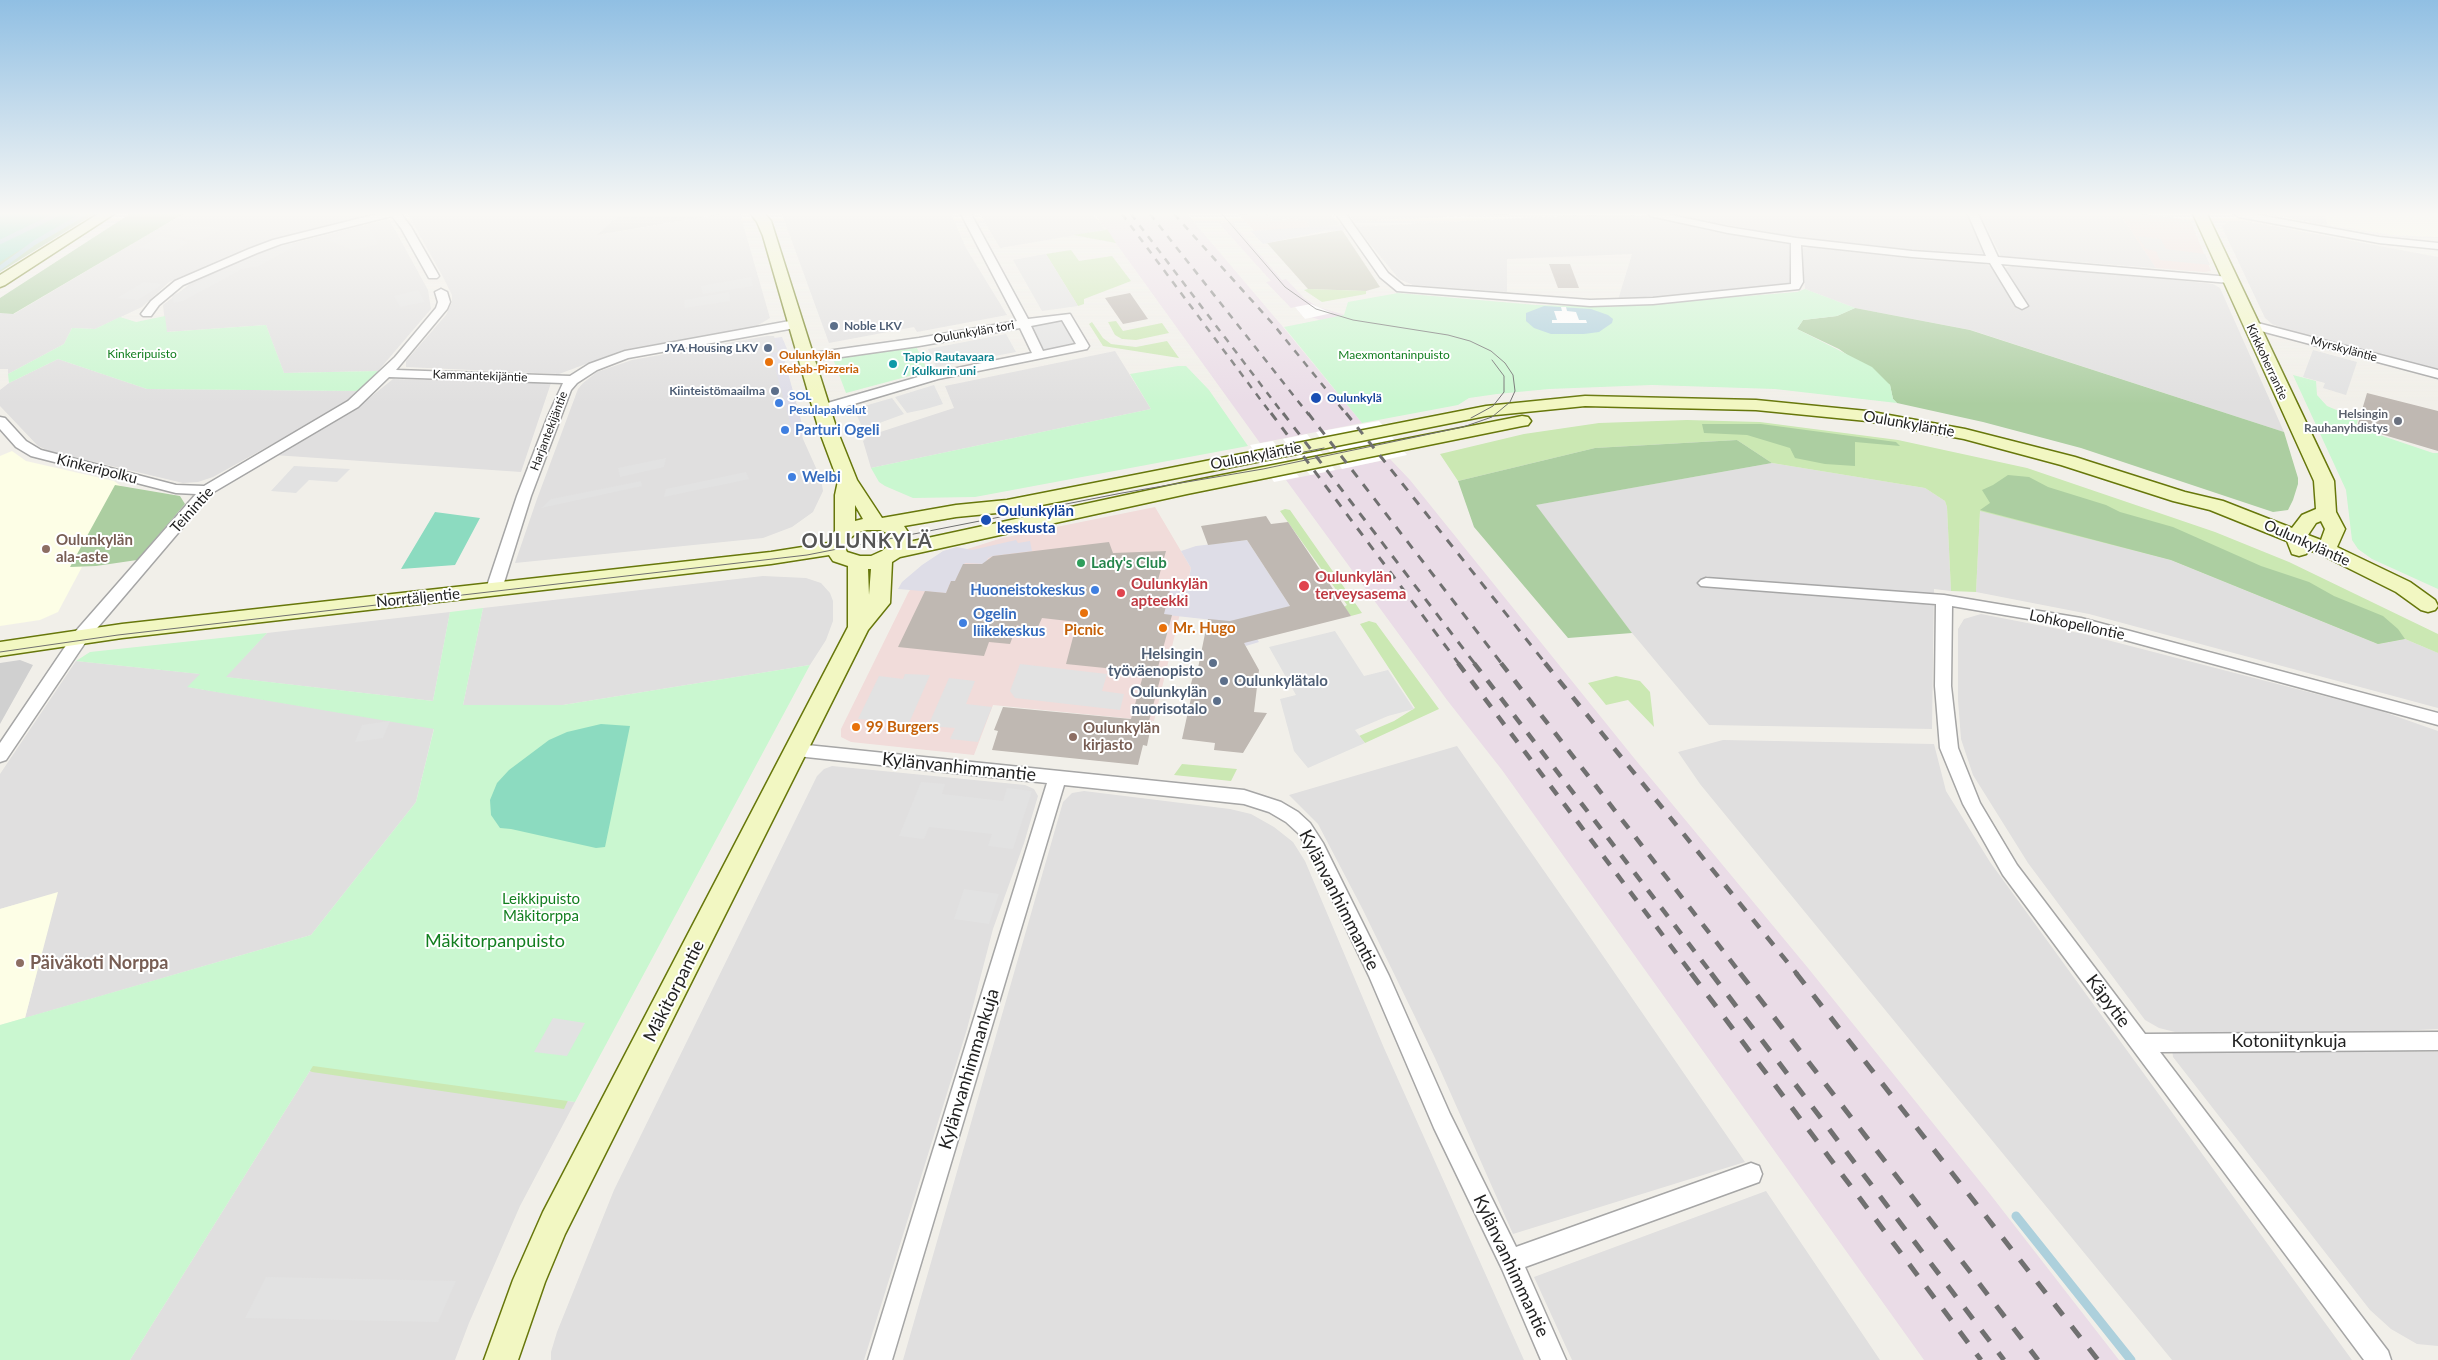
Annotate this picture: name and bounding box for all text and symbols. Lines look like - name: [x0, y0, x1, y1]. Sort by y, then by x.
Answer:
- street label: Oulunkylän tori: [933, 318, 1015, 346]
- place label: Noble LKV: [844, 319, 902, 333]
- marker: Noble LKV: [828, 320, 840, 332]
- street label: Kirkkoherrantie: [2243, 322, 2291, 402]
- street label: Myrskyläntie: [2309, 333, 2379, 365]
- place label: JYA Housing LKV: [665, 341, 758, 355]
- marker: JYA Housing LKV: [762, 342, 774, 354]
- park label: Kinkeripuisto: [107, 347, 177, 361]
- place label: Oulunkylän Kebab-Pizzeria: [779, 348, 859, 376]
- park label: Maexmontaninpuisto: [1338, 348, 1450, 362]
- place label: Tapio Rautavaara / Kulkurin uni: [903, 350, 994, 378]
- marker: Oulunkylän Kebab-Pizzeria: [763, 356, 775, 368]
- marker: Tapio Rautavaara / Kulkurin uni: [887, 358, 899, 370]
- street label: Kammantekijäntie: [432, 367, 528, 385]
- place label: Kiinteistömaailma: [669, 384, 765, 398]
- marker: Kiinteistömaailma: [769, 385, 781, 397]
- street label: Harjantekijäntie: [527, 389, 571, 473]
- place label: SOL Pesulapalvelut: [789, 389, 866, 417]
- marker: Oulunkylä: [1309, 391, 1323, 405]
- place label: Oulunkylä: [1327, 391, 1382, 405]
- marker: SOL Pesulapalvelut: [773, 397, 785, 409]
- street label: Oulunkyläntie: [1862, 407, 1956, 441]
- place label: Helsingin Rauhanyhdistys: [2304, 407, 2388, 435]
- marker: Helsingin Rauhanyhdistys: [2392, 415, 2404, 427]
- place label: Parturi Ogeli: [795, 421, 880, 439]
- marker: Parturi Ogeli: [779, 424, 791, 436]
- street label: Oulunkyläntie: [1209, 438, 1303, 474]
- street label: Kinkeripolku: [55, 450, 139, 488]
- place label: Welbi: [802, 468, 841, 486]
- marker: Welbi: [786, 471, 798, 483]
- street label: Teinintie: [167, 483, 217, 537]
- place label: Oulunkylän keskusta: [997, 502, 1074, 537]
- marker: Oulunkylän keskusta: [979, 513, 993, 527]
- street label: Oulunkyläntie: [2261, 516, 2353, 570]
- district label: OULUNKYLÄ: [800, 530, 934, 554]
- place label: Oulunkylän ala-aste: [56, 531, 133, 566]
- marker: Oulunkylän ala-aste: [40, 543, 52, 555]
- place label: Lady's Club: [1091, 554, 1167, 572]
- marker: Lady's Club: [1075, 557, 1087, 569]
- place label: Oulunkylän terveysasema: [1315, 568, 1406, 603]
- place label: Oulunkylän apteekki: [1131, 575, 1208, 610]
- marker: Oulunkylän terveysasema: [1297, 579, 1311, 593]
- place label: Huoneistokeskus: [970, 581, 1085, 599]
- marker: Huoneistokeskus: [1089, 584, 1101, 596]
- street label: Norrtäljentie: [375, 585, 461, 611]
- marker: Oulunkylän apteekki: [1115, 587, 1127, 599]
- place label: Ogelin liikekeskus: [973, 605, 1045, 640]
- street label: Lohkopellontie: [2028, 606, 2126, 644]
- marker: Picnic: [1078, 607, 1090, 619]
- marker: Ogelin liikekeskus: [957, 617, 969, 629]
- place label: Mr. Hugo: [1173, 619, 1236, 637]
- place label: Picnic: [1064, 621, 1104, 639]
- marker: Mr. Hugo: [1157, 622, 1169, 634]
- place label: Helsingin työväenopisto: [1108, 645, 1203, 680]
- marker: Helsingin työväenopisto: [1207, 657, 1219, 669]
- place label: Oulunkylätalo: [1234, 672, 1328, 690]
- marker: Oulunkylätalo: [1218, 675, 1230, 687]
- place label: Oulunkylän nuorisotalo: [1130, 683, 1207, 718]
- marker: Oulunkylän nuorisotalo: [1211, 695, 1223, 707]
- place label: 99 Burgers: [866, 718, 939, 736]
- place label: Oulunkylän kirjasto: [1083, 719, 1160, 754]
- marker: 99 Burgers: [850, 721, 862, 733]
- marker: Oulunkylän kirjasto: [1067, 731, 1079, 743]
- street label: Kylänvanhimmantie: [881, 748, 1037, 786]
- street label: Kylänvanhimmantie: [1294, 826, 1384, 974]
- park label: Leikkipuisto Mäkitorppa: [502, 890, 580, 925]
- park label: Mäkitorpanpuisto: [425, 930, 565, 952]
- street label: Mäkitorpantie: [639, 936, 709, 1046]
- place label: Päiväkoti Norppa: [30, 952, 168, 974]
- marker: Päiväkoti Norppa: [14, 957, 26, 969]
- street label: Käpytie: [2081, 970, 2135, 1032]
- street label: Kylänvanhimmankuja: [934, 986, 1004, 1152]
- street label: Kotoniitynkuja: [2232, 1030, 2346, 1052]
- street label: Kylänvanhimmantie: [1468, 1191, 1554, 1341]

